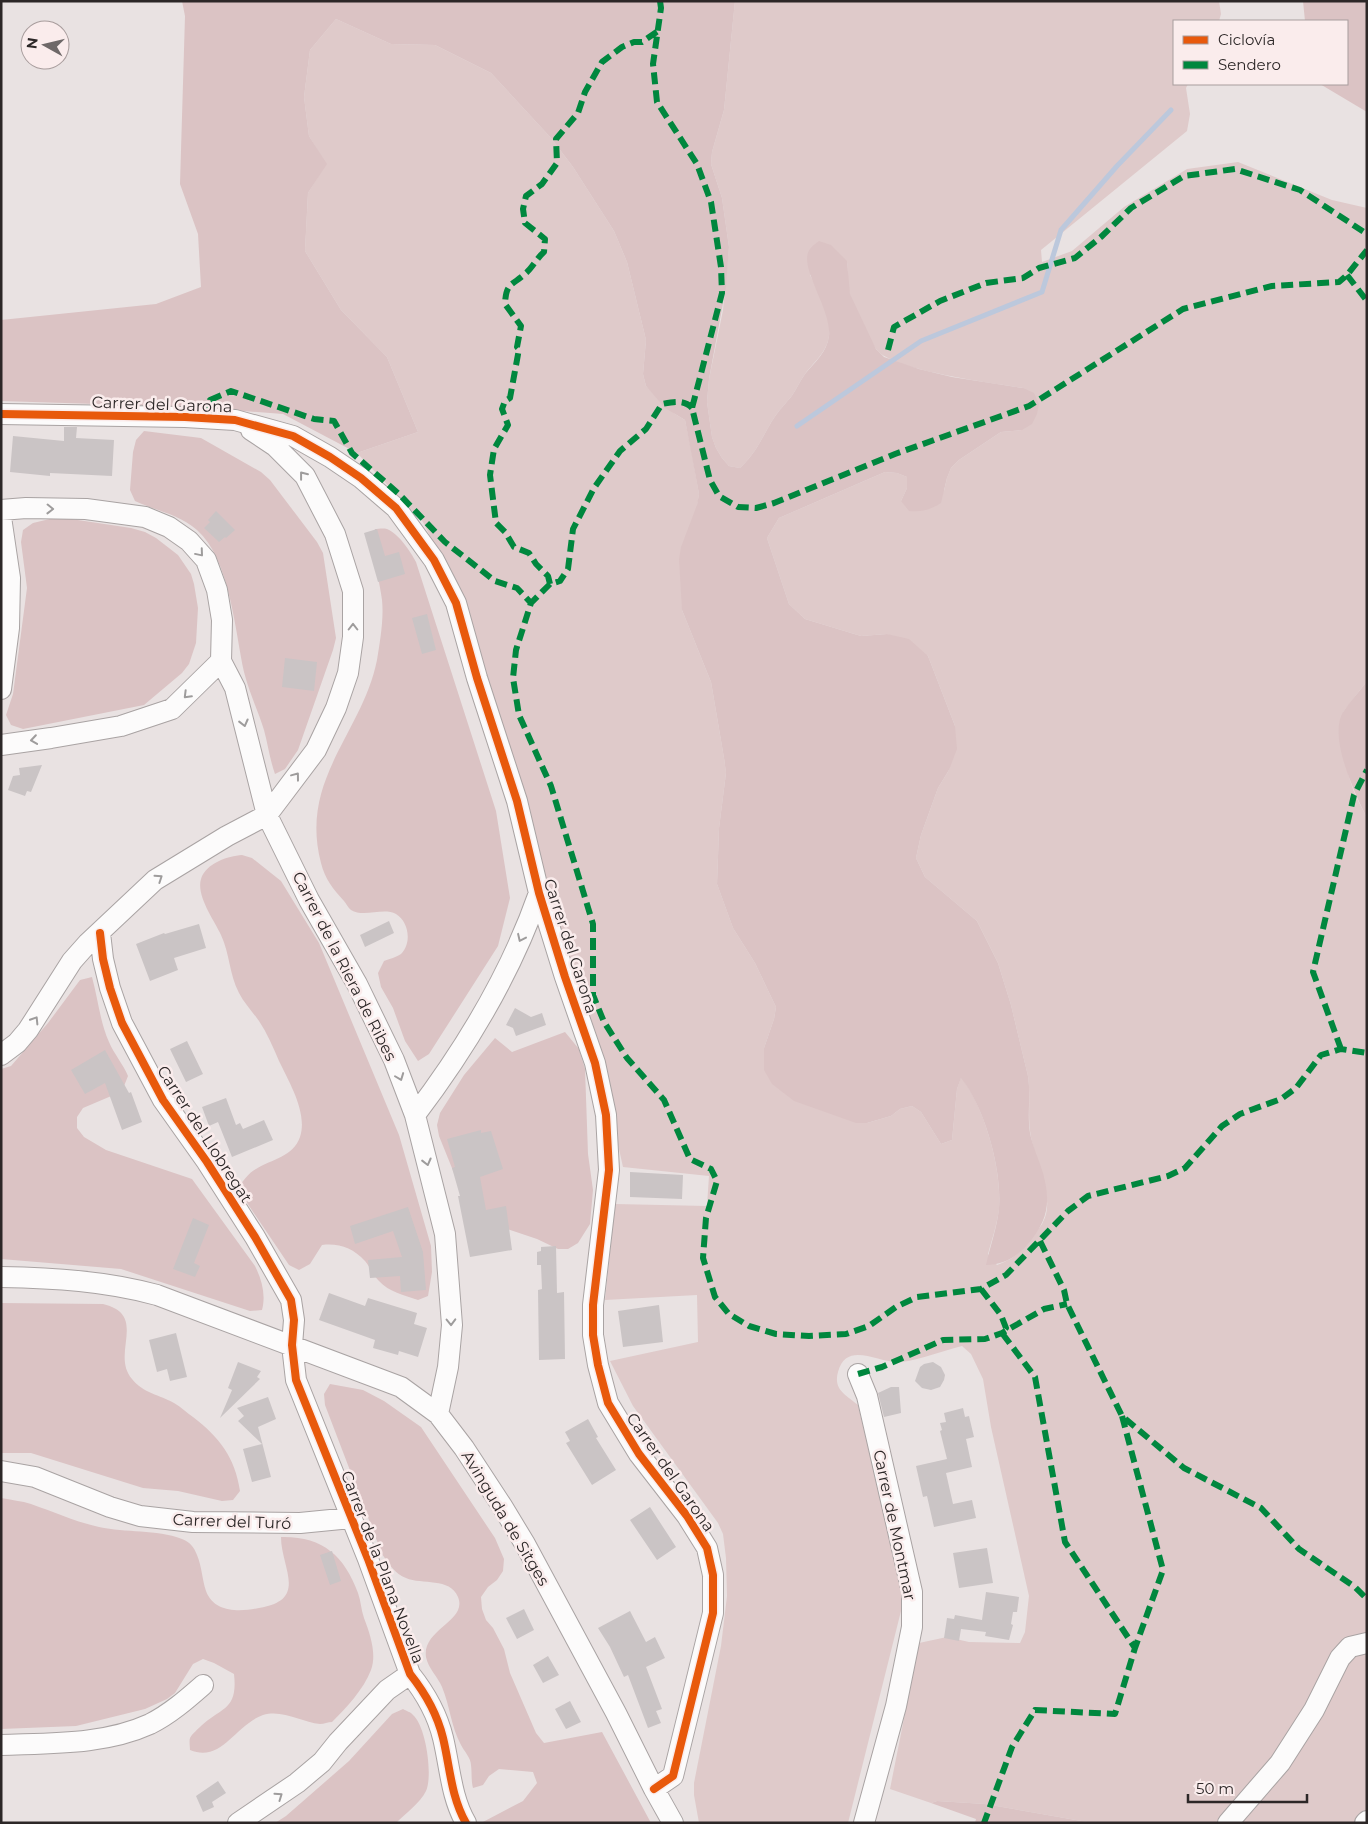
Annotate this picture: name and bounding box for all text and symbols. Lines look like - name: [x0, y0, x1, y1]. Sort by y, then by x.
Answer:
- north arrow: [20, 20, 70, 70]
- legend: [1173, 20, 1348, 85]
- text: Ciclovía: [1218, 30, 1275, 49]
- text: N: [22, 36, 42, 50]
- text: Sendero: [1218, 55, 1281, 74]
- street label: Carrer del Garona: [91, 393, 233, 416]
- one-way arrow: [300, 472, 309, 481]
- one-way arrow: [46, 504, 54, 514]
- one-way arrow: [194, 548, 203, 557]
- one-way arrow: [348, 623, 358, 630]
- one-way arrow: [183, 689, 192, 698]
- one-way arrow: [238, 718, 249, 727]
- one-way arrow: [29, 735, 38, 745]
- one-way arrow: [291, 773, 299, 782]
- street label: Carrer de la Riera de Ribes: [288, 868, 401, 1064]
- one-way arrow: [153, 875, 163, 884]
- street label: Carrer del Garona: [540, 876, 601, 1016]
- one-way arrow: [517, 933, 527, 942]
- one-way arrow: [28, 1017, 38, 1026]
- street label: Carrer del Llobregat: [153, 1062, 256, 1207]
- one-way arrow: [394, 1072, 405, 1081]
- one-way arrow: [421, 1158, 432, 1167]
- one-way arrow: [446, 1319, 456, 1327]
- street label: Carrer del Garona: [622, 1409, 719, 1535]
- street label: Avinguda de Sitges: [458, 1447, 554, 1589]
- street label: Carrer de Montmar: [869, 1448, 920, 1602]
- street label: Carrer de la Plana Novella: [337, 1468, 428, 1666]
- street label: Carrer del Turó: [172, 1510, 291, 1533]
- scale bar: [1188, 1772, 1307, 1804]
- text: 50 m: [1196, 1779, 1234, 1798]
- one-way arrow: [273, 1793, 283, 1802]

